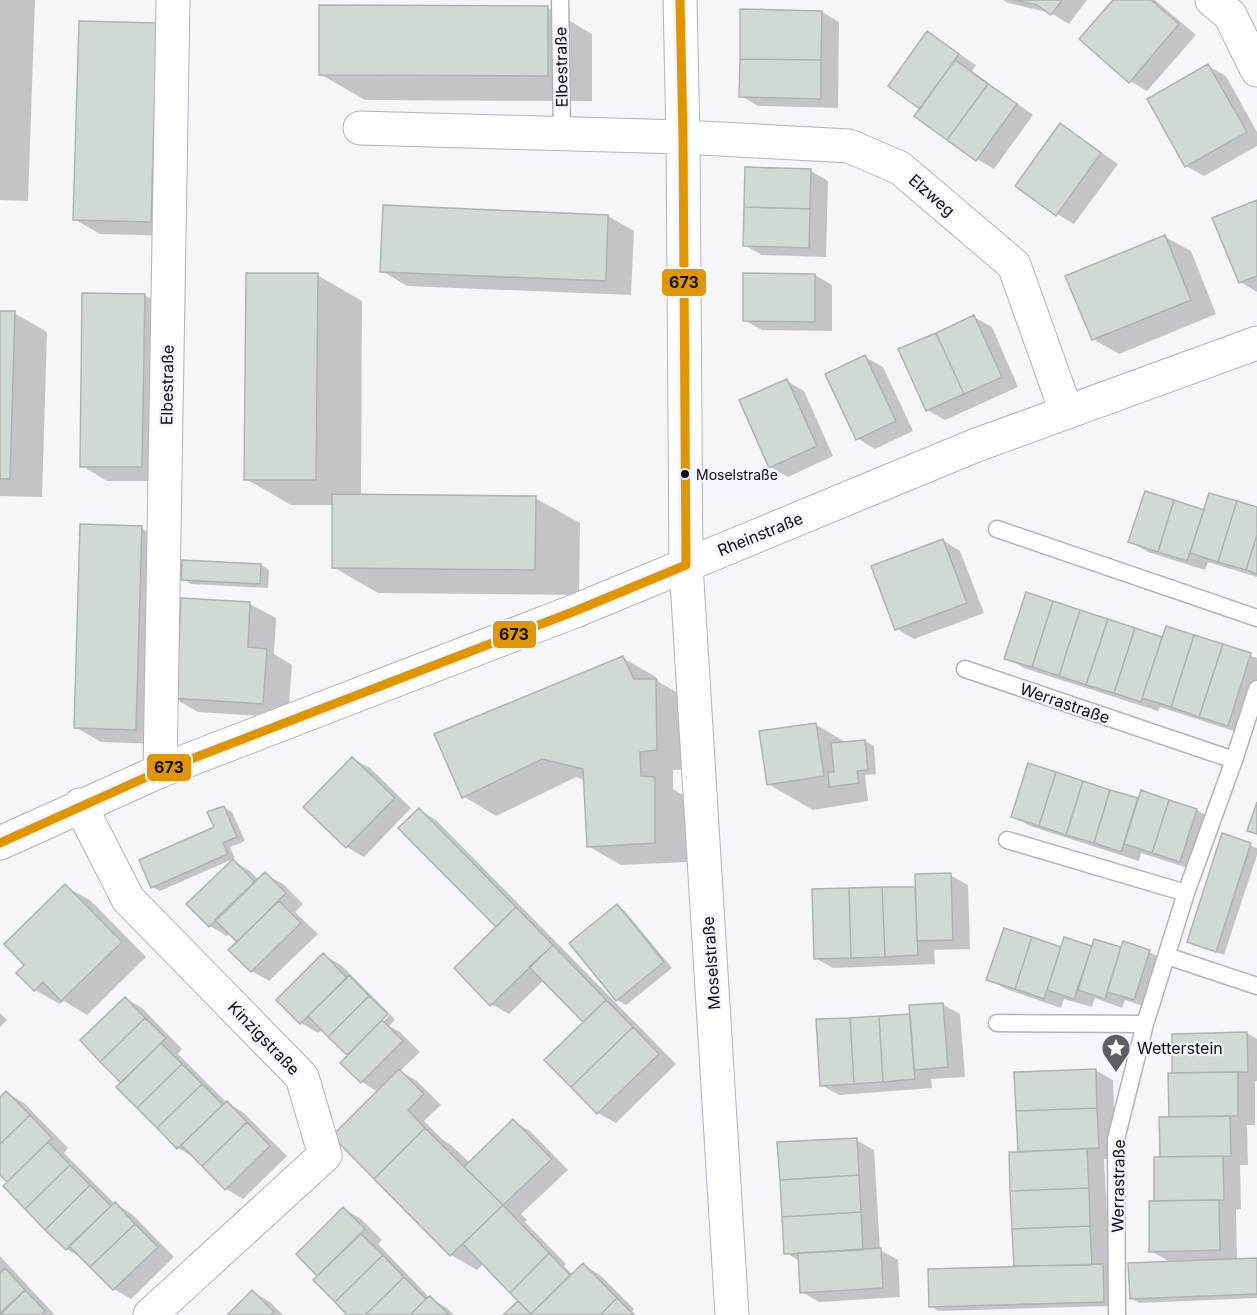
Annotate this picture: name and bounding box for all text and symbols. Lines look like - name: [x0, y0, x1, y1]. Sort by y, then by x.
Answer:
- street label: Elbestraße: [550, 27, 572, 107]
- street label: Elzweg: [905, 170, 959, 220]
- line badge: 673: [661, 268, 707, 297]
- text: 673: [669, 272, 699, 292]
- street label: Elbestraße: [156, 345, 178, 425]
- place label: Moselstraße: [696, 466, 778, 483]
- marker: Moselstraße: [679, 468, 691, 480]
- street label: Rheinstraße: [714, 508, 806, 560]
- line badge: 673: [492, 620, 537, 649]
- text: 673: [499, 624, 529, 644]
- street label: Werrastraße: [1018, 678, 1112, 728]
- line badge: 673: [146, 753, 192, 782]
- text: 673: [154, 757, 184, 777]
- street label: Moselstraße: [698, 916, 724, 1010]
- street label: Kinzigstraße: [224, 997, 304, 1079]
- place icon: Wetterstein: [1100, 1032, 1132, 1074]
- place label: Wetterstein: [1137, 1038, 1223, 1058]
- street label: Werrastraße: [1107, 1139, 1129, 1233]

